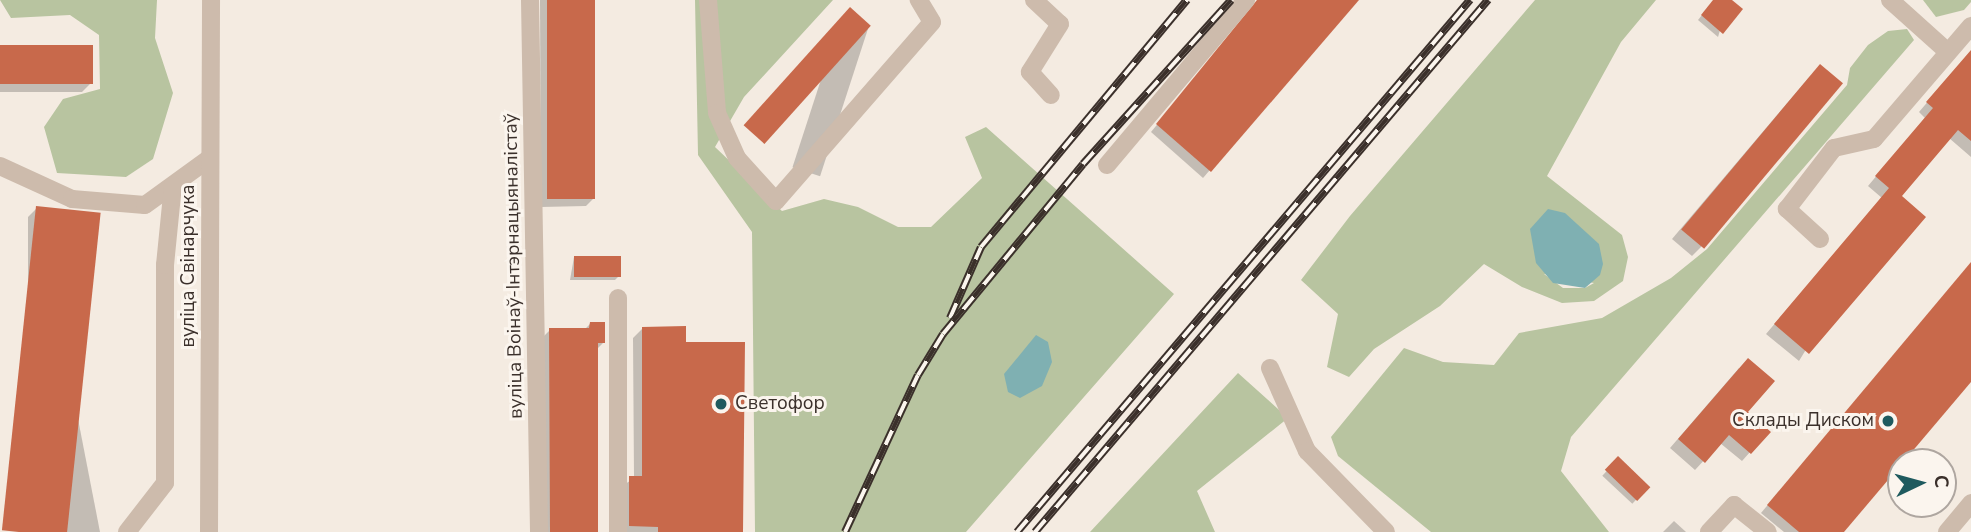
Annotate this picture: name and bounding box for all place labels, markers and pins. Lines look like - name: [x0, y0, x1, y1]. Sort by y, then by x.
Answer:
- place label: Светофор: [735, 393, 825, 415]
- marker: Светофор: [713, 396, 729, 412]
- place label: Склады Диском: [1732, 410, 1874, 432]
- marker: Склады Диском: [1880, 413, 1896, 429]

